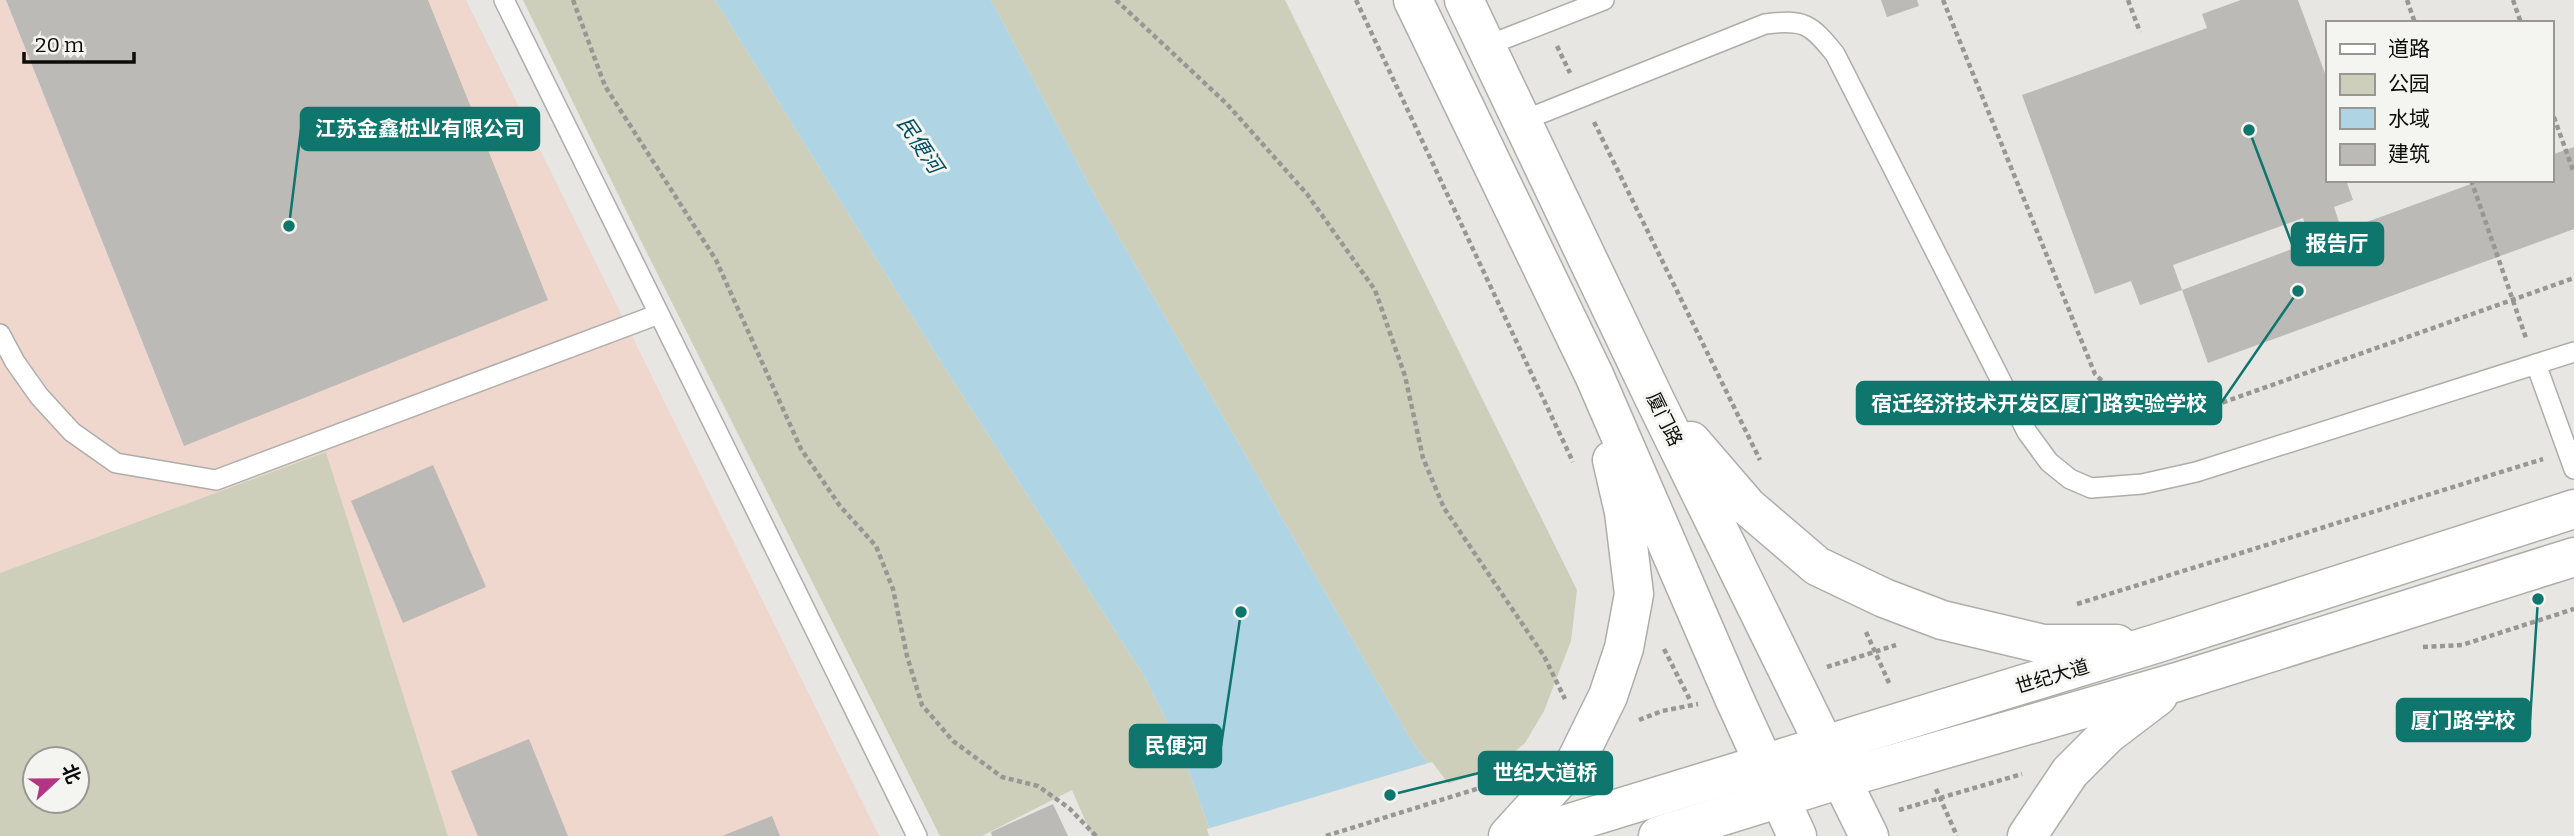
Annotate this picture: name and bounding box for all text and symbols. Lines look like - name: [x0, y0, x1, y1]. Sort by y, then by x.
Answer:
- scale bar: [24, 21, 135, 65]
- legend: [2326, 21, 2553, 182]
- text: 20 m: [35, 32, 84, 58]
- text: 道路: [2388, 36, 2430, 62]
- text: 公园: [2388, 71, 2430, 97]
- text: 水域: [2388, 106, 2430, 132]
- callout: 江苏金鑫桩业有限公司: [301, 108, 539, 150]
- water label: 民便河: [892, 112, 951, 182]
- text: 江苏金鑫桩业有限公司: [315, 116, 525, 142]
- text: 建筑: [2388, 141, 2430, 167]
- callout: 报告厅: [2292, 223, 2383, 265]
- text: 报告厅: [2306, 231, 2369, 257]
- callout: 宿迁经济技术开发区厦门路实验学校: [1857, 382, 2221, 424]
- street label: 厦门路: [1642, 389, 1687, 450]
- text: 宿迁经济技术开发区厦门路实验学校: [1871, 391, 2207, 417]
- street label: 世纪大道: [2012, 654, 2092, 699]
- callout: 厦门路学校: [2397, 699, 2530, 741]
- text: 厦门路学校: [2411, 708, 2516, 734]
- callout: 民便河: [1130, 725, 1221, 767]
- text: 民便河: [1145, 733, 1208, 759]
- north arrow: [21, 745, 91, 815]
- callout: 世纪大道桥: [1479, 752, 1612, 794]
- text: 世纪大道桥: [1493, 760, 1598, 786]
- text: 北: [57, 761, 86, 787]

